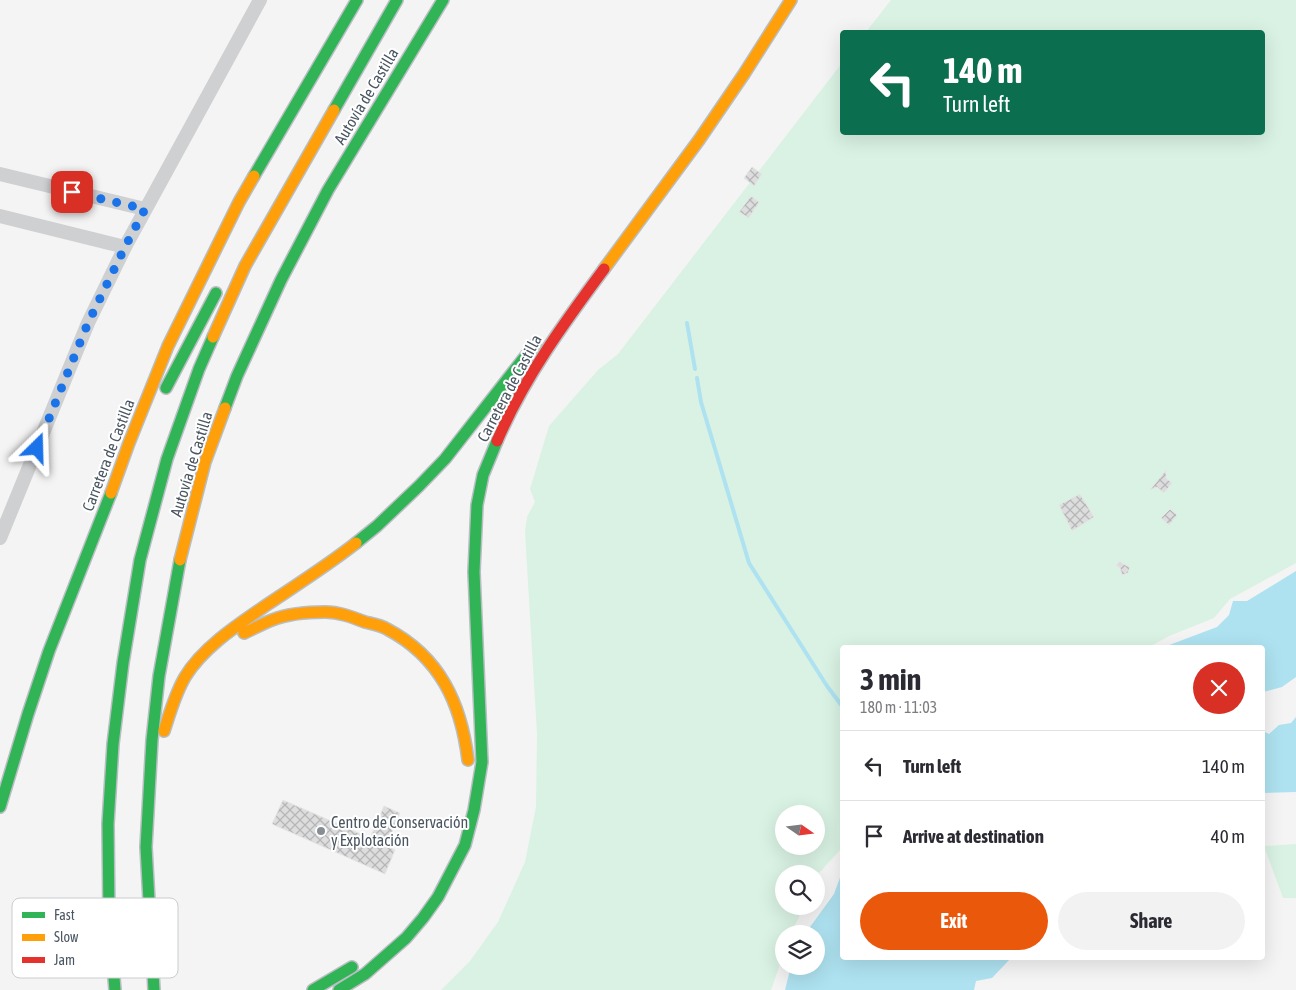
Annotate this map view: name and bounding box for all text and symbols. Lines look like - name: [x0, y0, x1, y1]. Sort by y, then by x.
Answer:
- street label: Autovía de Castilla: [330, 45, 402, 147]
- icon: left: [860, 50, 925, 115]
- text: 140 m: [943, 50, 1022, 90]
- text: Turn left: [943, 91, 1010, 117]
- pin: [51, 171, 93, 213]
- icon: arrive: [58, 178, 86, 206]
- street label: Carretera de Castilla: [473, 331, 545, 445]
- street label: Carretera de Castilla: [78, 396, 138, 514]
- street label: Autovía de Castilla: [166, 409, 216, 519]
- position arrow: [10, 421, 62, 473]
- text: 3 min: [860, 662, 921, 696]
- button: close: [1193, 662, 1245, 714]
- text: 180 m · 11:03: [860, 698, 937, 716]
- icon: left: [860, 752, 888, 780]
- text: Turn left: [903, 755, 961, 777]
- text: 140 m: [1202, 755, 1245, 777]
- north arrow: [775, 805, 825, 855]
- map controls: [775, 805, 825, 975]
- place label: Centro de Conservación y Explotación: [331, 813, 468, 850]
- icon: arrive: [860, 822, 888, 850]
- marker: Centro de Conservación y Explotación: [315, 825, 327, 837]
- text: Arrive at destination: [903, 825, 1044, 847]
- text: 40 m: [1211, 825, 1245, 847]
- button: search: [775, 865, 825, 915]
- button: Exit: [860, 892, 1048, 950]
- button: Share: [1058, 892, 1245, 950]
- legend: [12, 898, 178, 978]
- text: Fast: [54, 907, 75, 923]
- button: layers: [775, 925, 825, 975]
- text: Slow: [54, 929, 79, 945]
- text: Jam: [54, 952, 75, 968]

